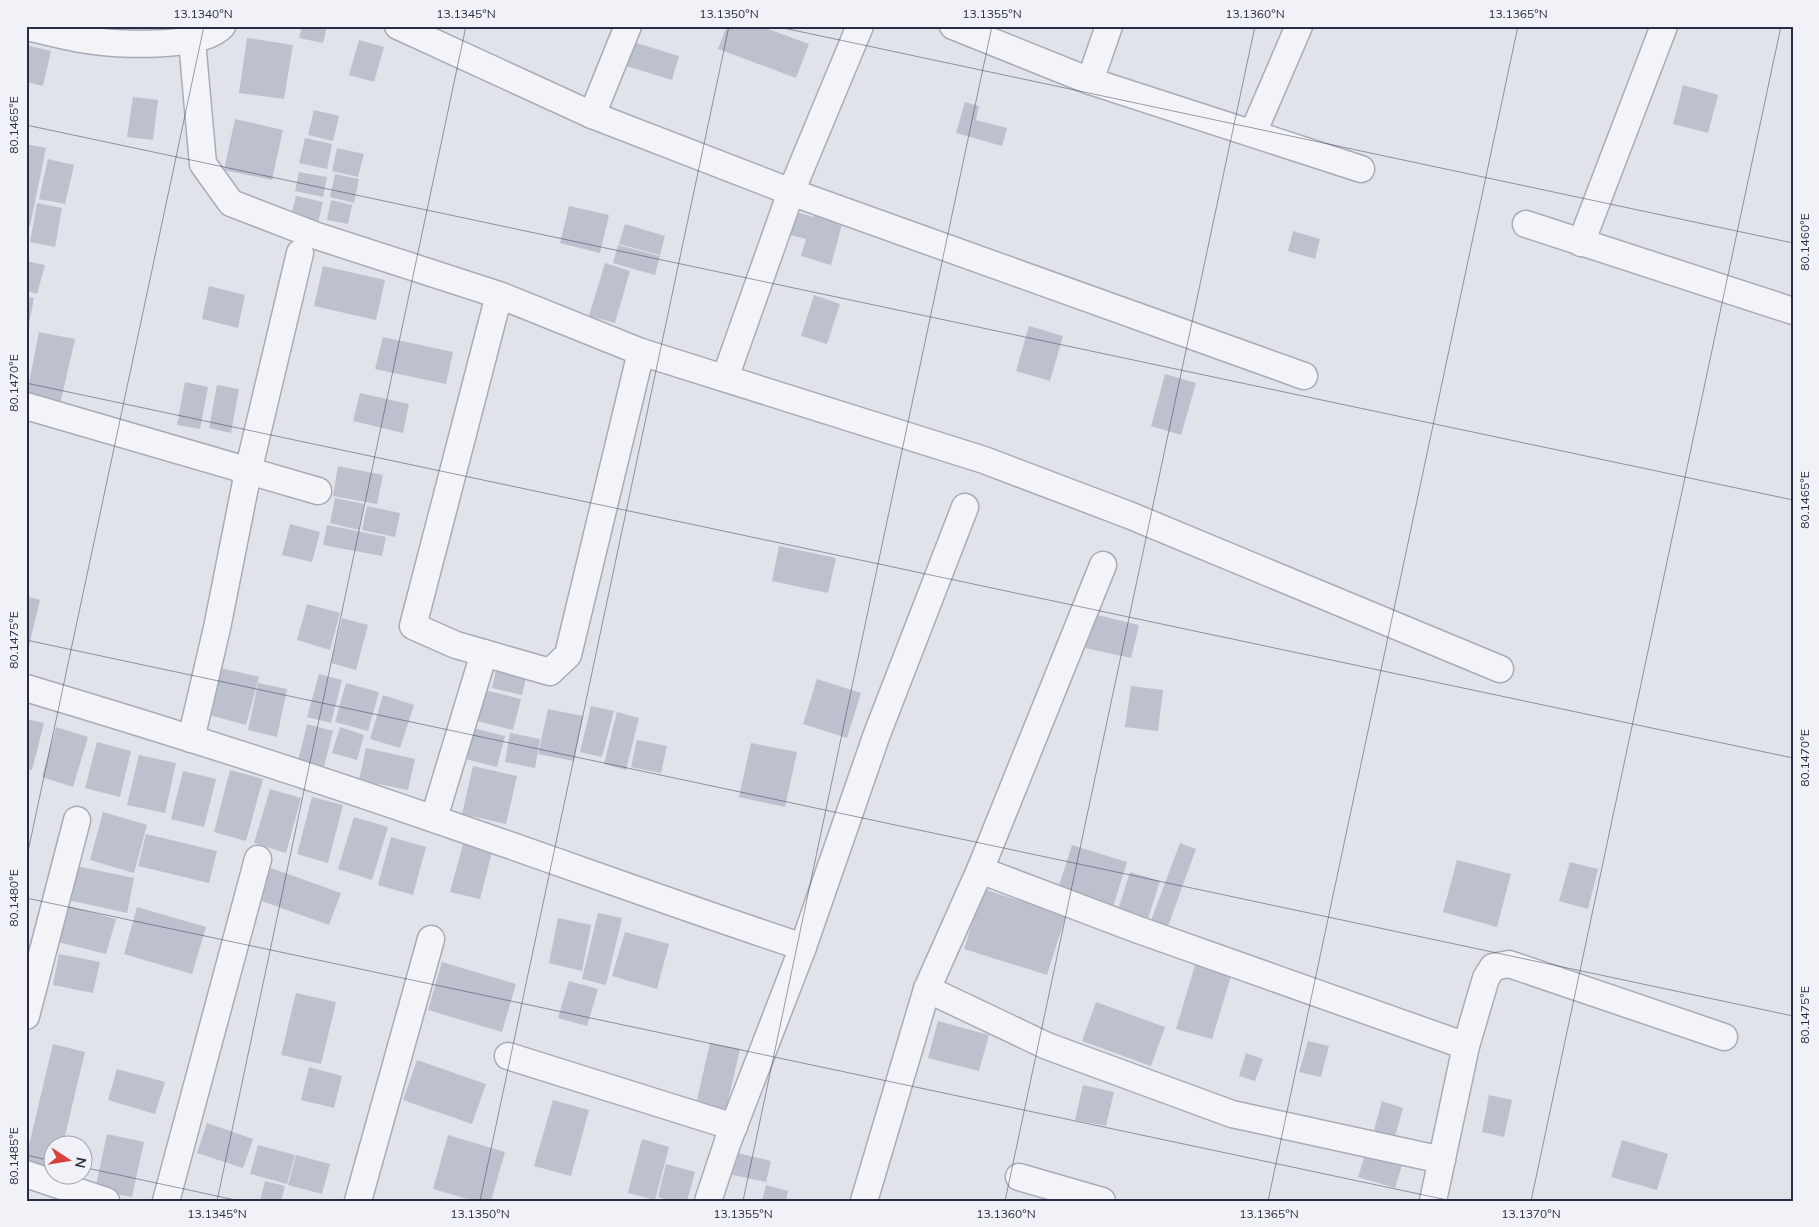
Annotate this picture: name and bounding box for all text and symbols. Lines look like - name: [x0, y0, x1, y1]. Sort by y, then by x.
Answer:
- text: 13.1340°N: [173, 6, 233, 21]
- text: 13.1345°N: [436, 6, 496, 21]
- text: 13.1350°N: [699, 6, 759, 21]
- text: 13.1355°N: [962, 6, 1022, 21]
- text: 13.1360°N: [1225, 6, 1285, 21]
- text: 13.1365°N: [1488, 6, 1548, 21]
- text: 80.1465°E: [6, 96, 21, 154]
- text: 80.1460°E: [1797, 213, 1812, 271]
- text: 80.1470°E: [6, 354, 21, 412]
- text: 80.1465°E: [1797, 471, 1812, 529]
- text: 80.1475°E: [6, 611, 21, 669]
- text: 80.1470°E: [1797, 729, 1812, 787]
- text: 80.1480°E: [6, 869, 21, 927]
- text: 80.1475°E: [1797, 986, 1812, 1044]
- text: 80.1485°E: [6, 1127, 21, 1185]
- north arrow: [42, 1134, 92, 1184]
- text: N: [71, 1156, 91, 1170]
- text: 13.1345°N: [187, 1206, 247, 1221]
- text: 13.1350°N: [450, 1206, 510, 1221]
- text: 13.1355°N: [713, 1206, 773, 1221]
- text: 13.1360°N: [976, 1206, 1036, 1221]
- text: 13.1365°N: [1239, 1206, 1299, 1221]
- text: 13.1370°N: [1501, 1206, 1561, 1221]

